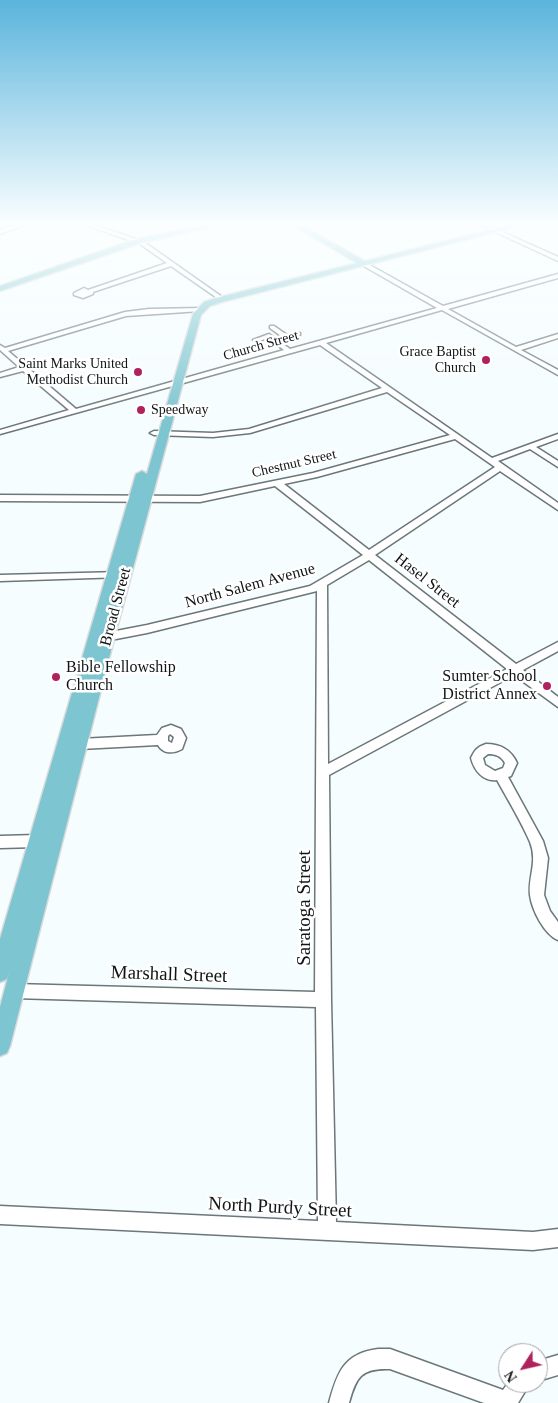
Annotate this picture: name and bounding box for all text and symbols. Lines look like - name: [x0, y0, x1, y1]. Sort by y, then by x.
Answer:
- street label: Church Street: [221, 327, 301, 365]
- place label: Grace Baptist Church: [399, 344, 476, 377]
- marker: Grace Baptist Church: [480, 354, 492, 366]
- place label: Saint Marks United Methodist Church: [18, 356, 128, 388]
- marker: Saint Marks United Methodist Church: [132, 366, 144, 378]
- place label: Speedway: [151, 402, 209, 418]
- marker: Speedway: [135, 404, 147, 416]
- street label: Chestnut Street: [250, 446, 338, 482]
- street label: Hasel Street: [390, 550, 464, 612]
- street label: North Salem Avenue: [183, 559, 317, 613]
- street label: Broad Street: [96, 566, 136, 648]
- place label: Bible Fellowship Church: [66, 658, 176, 696]
- place label: Sumter School District Annex: [442, 667, 537, 705]
- marker: Bible Fellowship Church: [50, 671, 62, 683]
- marker: Sumter School District Annex: [541, 680, 553, 692]
- street label: Saratoga Street: [294, 850, 316, 966]
- street label: Marshall Street: [110, 962, 228, 988]
- street label: North Purdy Street: [208, 1193, 352, 1223]
- north arrow: [498, 1343, 548, 1393]
- text: N: [502, 1368, 520, 1385]

